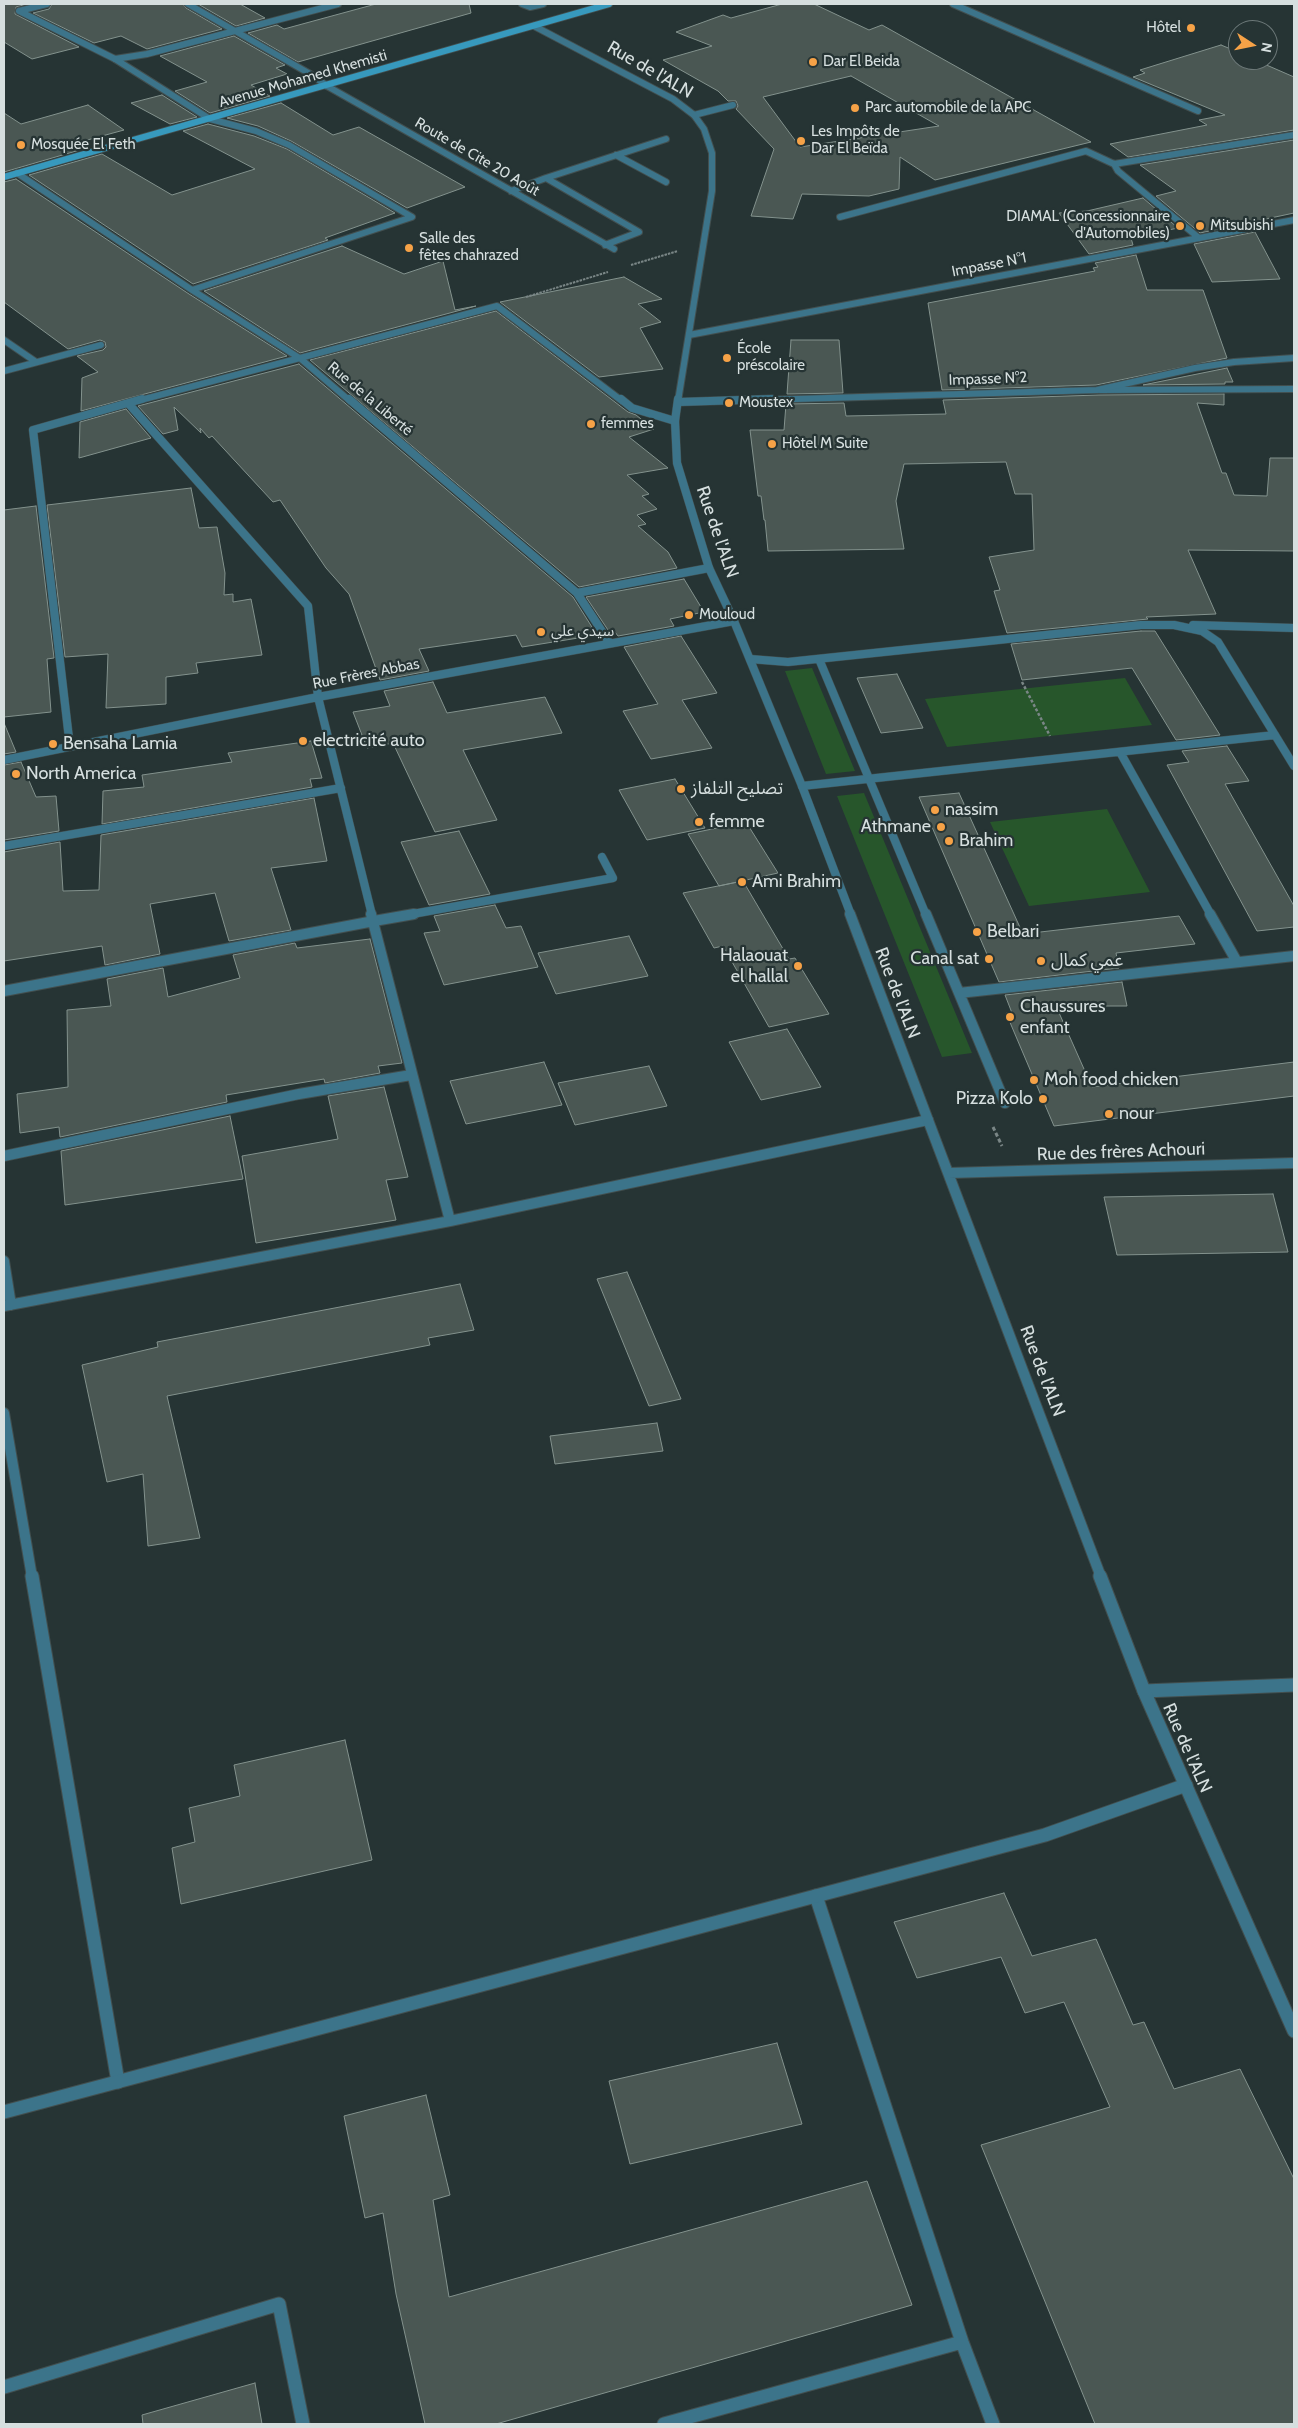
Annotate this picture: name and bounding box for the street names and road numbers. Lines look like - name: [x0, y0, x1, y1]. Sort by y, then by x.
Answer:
- street label: Rue de l'ALN: [603, 37, 697, 103]
- street label: Avenue Mohamed Khemisti: [217, 46, 389, 112]
- street label: Route de Cite 20 Août: [411, 114, 543, 200]
- street label: Impasse N°1: [950, 249, 1028, 281]
- street label: Rue de la Liberté: [324, 358, 416, 440]
- street label: Impasse N°2: [948, 369, 1028, 389]
- street label: Rue de l'ALN: [691, 483, 743, 581]
- street label: Rue Frères Abbas: [311, 655, 421, 693]
- street label: Rue de l'ALN: [870, 944, 924, 1042]
- street label: Rue des frères Achouri: [1036, 1138, 1206, 1166]
- street label: Rue de l'ALN: [1015, 1322, 1069, 1420]
- street label: Rue de l'ALN: [1158, 1700, 1216, 1796]

